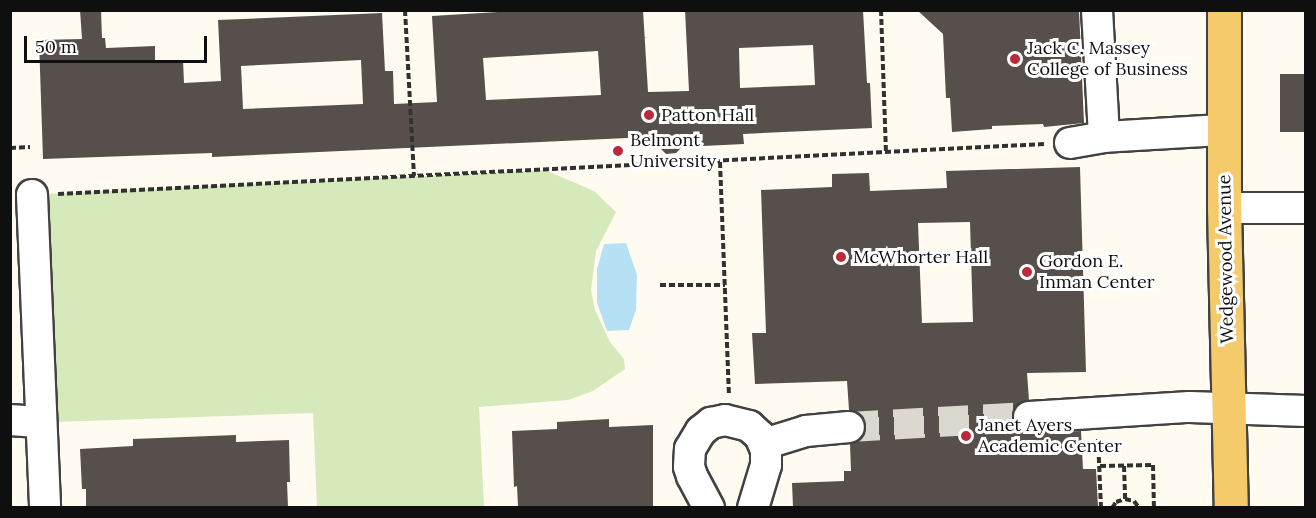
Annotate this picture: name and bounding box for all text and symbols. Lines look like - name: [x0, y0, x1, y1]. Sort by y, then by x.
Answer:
- scale bar: [27, 24, 210, 62]
- text: 50 m: [35, 35, 77, 58]
- place label: Jack C. Massey College of Business: [1027, 38, 1188, 80]
- marker: Jack C. Massey College of Business: [1008, 52, 1022, 66]
- place label: Patton Hall: [661, 104, 754, 126]
- marker: Patton Hall: [642, 108, 656, 122]
- place label: Belmont University: [630, 130, 716, 172]
- marker: Belmont University: [611, 144, 625, 158]
- street label: Wedgewood Avenue: [1214, 174, 1238, 344]
- place label: McWhorter Hall: [853, 246, 988, 268]
- marker: McWhorter Hall: [834, 250, 848, 264]
- place label: Gordon E. Inman Center: [1039, 251, 1154, 294]
- marker: Gordon E. Inman Center: [1020, 265, 1034, 279]
- place label: Janet Ayers Academic Center: [978, 415, 1122, 458]
- marker: Janet Ayers Academic Center: [959, 429, 973, 443]

